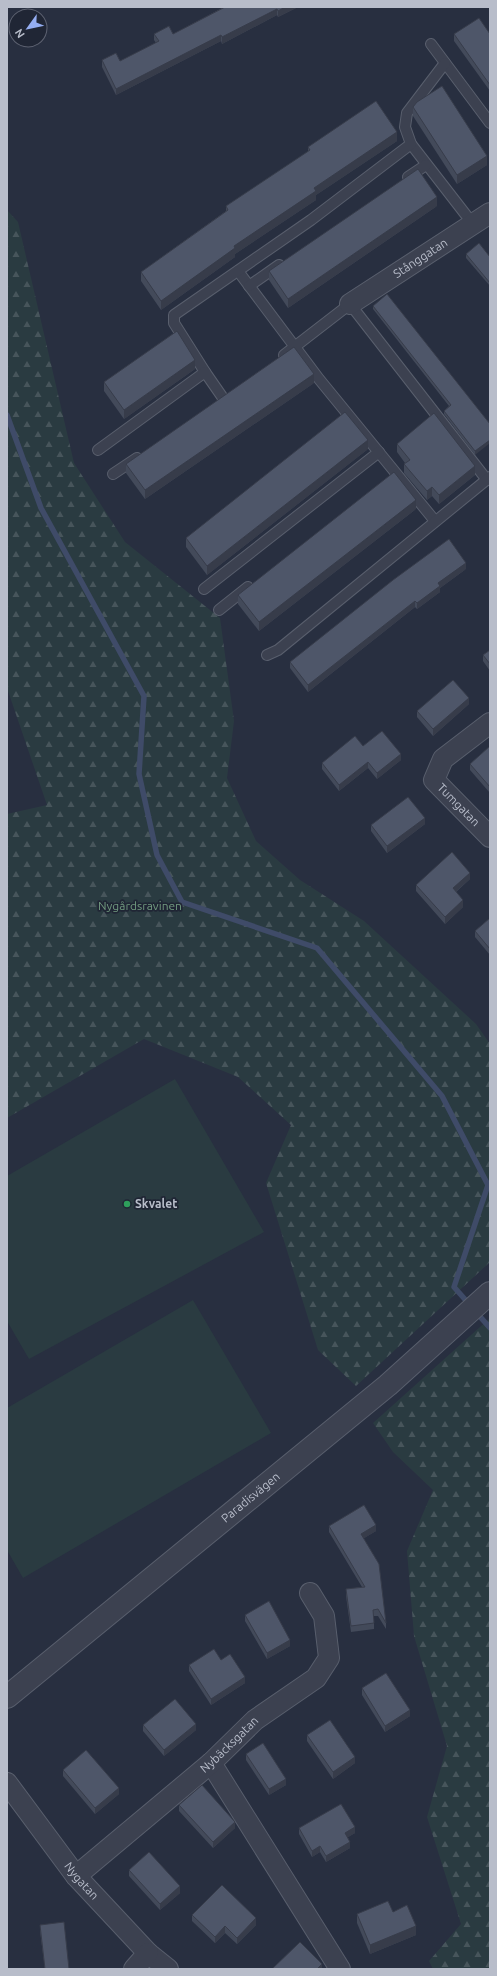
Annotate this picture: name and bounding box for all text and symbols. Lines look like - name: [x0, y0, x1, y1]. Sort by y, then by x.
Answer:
- north arrow: [8, 8, 48, 48]
- text: N: [12, 27, 27, 40]
- street label: Stånggatan: [391, 236, 450, 280]
- street label: Tumgatan: [435, 781, 483, 829]
- park label: Nygårdsravinen: [98, 899, 182, 912]
- place label: Skvalet: [135, 1197, 177, 1210]
- marker: Skvalet: [122, 1199, 132, 1209]
- street label: Paradisvägen: [219, 1469, 282, 1525]
- street label: Nybäcksgatan: [198, 1714, 261, 1775]
- street label: Nygatan: [62, 1859, 101, 1902]

